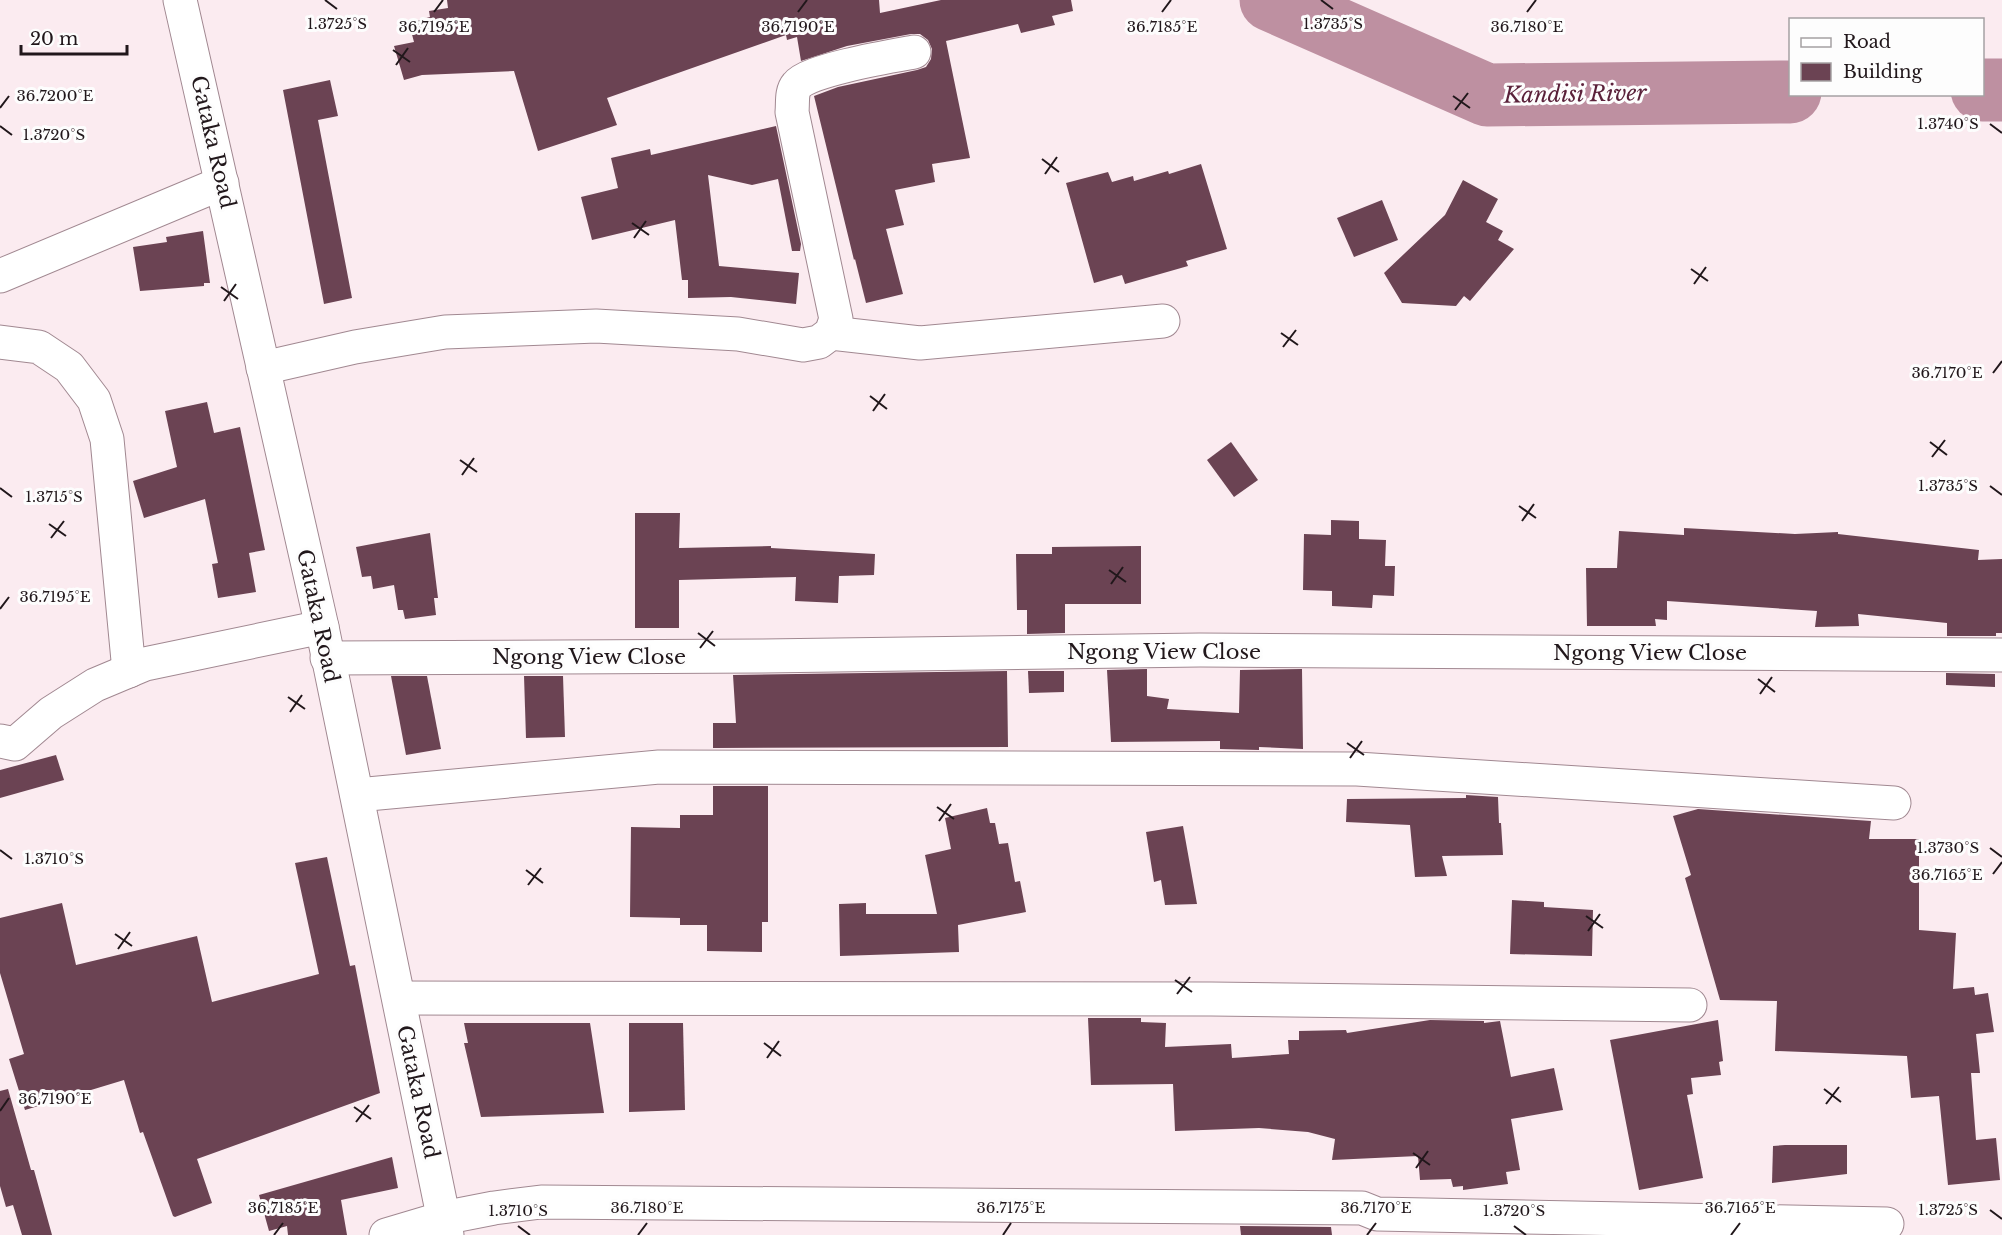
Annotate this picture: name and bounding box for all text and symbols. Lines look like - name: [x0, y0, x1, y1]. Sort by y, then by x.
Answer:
- text: 1.3725°S: [307, 14, 367, 33]
- text: 1.3735°S: [1303, 14, 1363, 33]
- text: 36.7195°E: [398, 17, 470, 36]
- text: 36.7190°E: [761, 17, 835, 36]
- text: 36.7185°E: [1127, 17, 1197, 36]
- text: 36.7180°E: [1491, 17, 1563, 36]
- scale bar: [21, 18, 128, 56]
- legend: [1789, 18, 1984, 96]
- text: 20 m: [30, 28, 78, 50]
- text: Road: [1843, 31, 1891, 53]
- text: Building: [1843, 61, 1922, 83]
- street label: Gataka Road: [185, 73, 241, 211]
- water label: Kandisi River: [1502, 79, 1648, 109]
- text: 36.7200°E: [17, 86, 94, 105]
- text: 1.3740°S: [1917, 114, 1979, 133]
- text: 1.3720°S: [23, 125, 85, 144]
- text: 36.7170°E: [1911, 363, 1983, 382]
- text: 1.3735°S: [1918, 476, 1978, 495]
- text: 1.3715°S: [25, 487, 83, 506]
- street label: Gataka Road: [291, 547, 345, 685]
- text: 36.7195°E: [19, 587, 91, 606]
- street label: Ngong View Close: [1067, 639, 1261, 665]
- street label: Ngong View Close: [1553, 640, 1747, 666]
- street label: Ngong View Close: [492, 644, 686, 670]
- text: 1.3730°S: [1917, 838, 1979, 857]
- text: 1.3710°S: [24, 849, 84, 868]
- text: 36.7165°E: [1911, 865, 1983, 884]
- street label: Gataka Road: [391, 1023, 445, 1161]
- text: 36.7190°E: [18, 1089, 92, 1108]
- text: 36.7185°E: [248, 1198, 318, 1217]
- text: 36.7180°E: [611, 1198, 683, 1217]
- text: 36.7175°E: [977, 1198, 1046, 1217]
- text: 36.7170°E: [1340, 1198, 1412, 1217]
- text: 36.7165°E: [1704, 1198, 1776, 1217]
- text: 1.3725°S: [1918, 1200, 1978, 1219]
- text: 1.3710°S: [488, 1201, 548, 1220]
- text: 1.3720°S: [1483, 1201, 1545, 1220]

